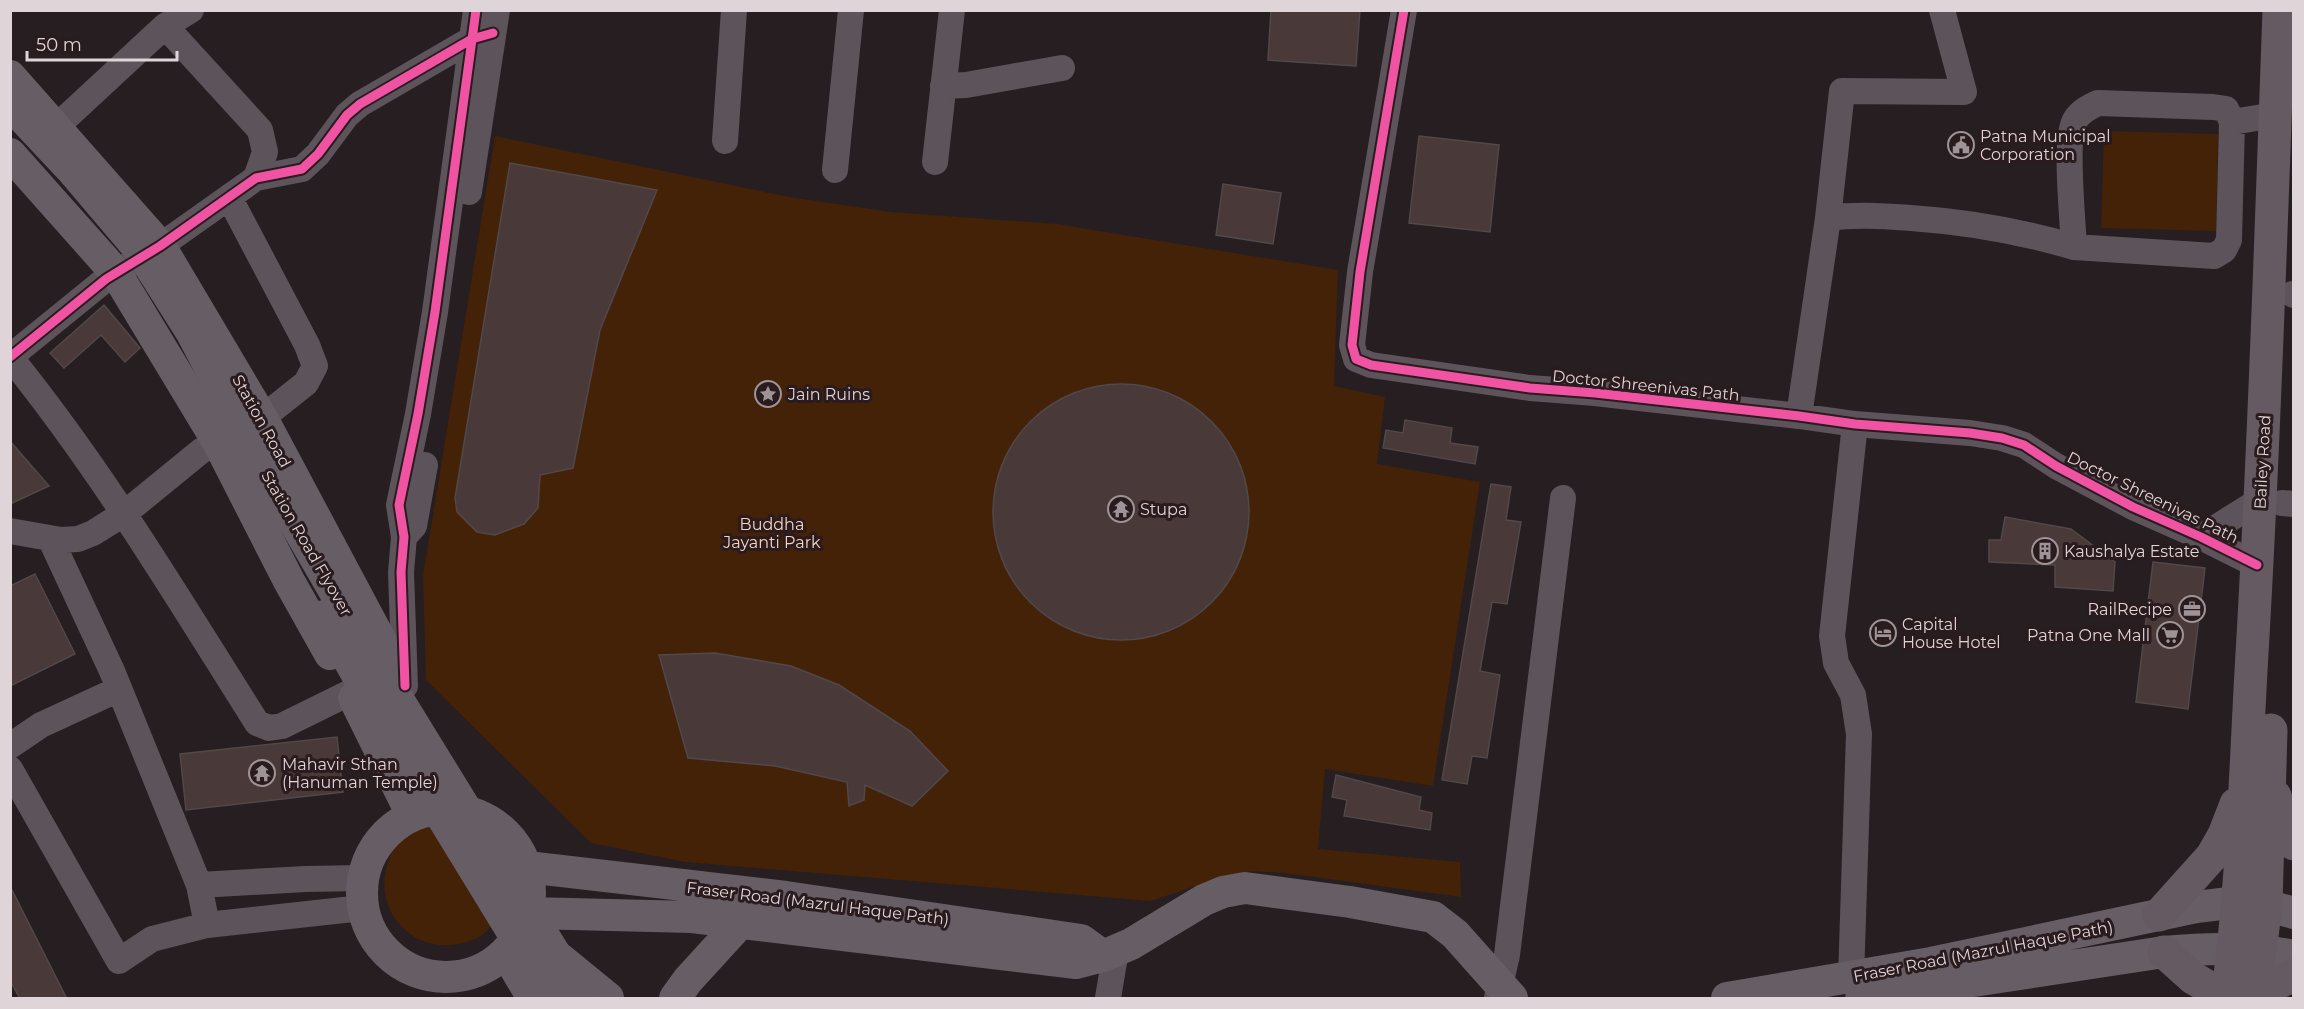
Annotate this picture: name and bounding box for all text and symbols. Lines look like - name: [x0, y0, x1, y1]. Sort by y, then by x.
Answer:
- scale bar: [27, 24, 177, 62]
- text: 50 m: [36, 34, 82, 56]
- place label: Patna Municipal Corporation: [1980, 127, 2111, 164]
- public building icon: Patna Municipal Corporation: [1946, 130, 1976, 160]
- street label: Doctor Shreenivas Path: [1551, 366, 1741, 405]
- street label: Station Road: [228, 372, 295, 471]
- place icon: Jain Ruins: [753, 379, 783, 409]
- place label: Jain Ruins: [787, 385, 870, 404]
- street label: Bailey Road: [2251, 414, 2274, 510]
- street label: Doctor Shreenivas Path: [2064, 448, 2242, 547]
- street label: Station Road Flyover: [257, 467, 356, 619]
- temple icon: Stupa: [1106, 494, 1136, 524]
- place label: Stupa: [1140, 500, 1187, 519]
- park label: Buddha Jayanti Park: [722, 515, 821, 552]
- building icon: Kaushalya Estate: [2030, 536, 2060, 566]
- place label: Kaushalya Estate: [2064, 542, 2200, 561]
- office icon: RailRecipe: [2177, 594, 2207, 624]
- place label: RailRecipe: [2088, 600, 2172, 619]
- place label: Capital House Hotel: [1902, 615, 2001, 652]
- hotel icon: Capital House Hotel: [1868, 618, 1898, 648]
- supermarket icon: Patna One Mall: [2155, 620, 2185, 650]
- place label: Patna One Mall: [2027, 626, 2150, 645]
- place label: Mahavir Sthan (Hanuman Temple): [282, 755, 438, 792]
- temple icon: Mahavir Sthan (Hanuman Temple): [247, 758, 277, 788]
- street label: Fraser Road (Mazrul Haque Path): [686, 878, 950, 929]
- street label: Fraser Road (Mazrul Haque Path): [1852, 917, 2115, 986]

